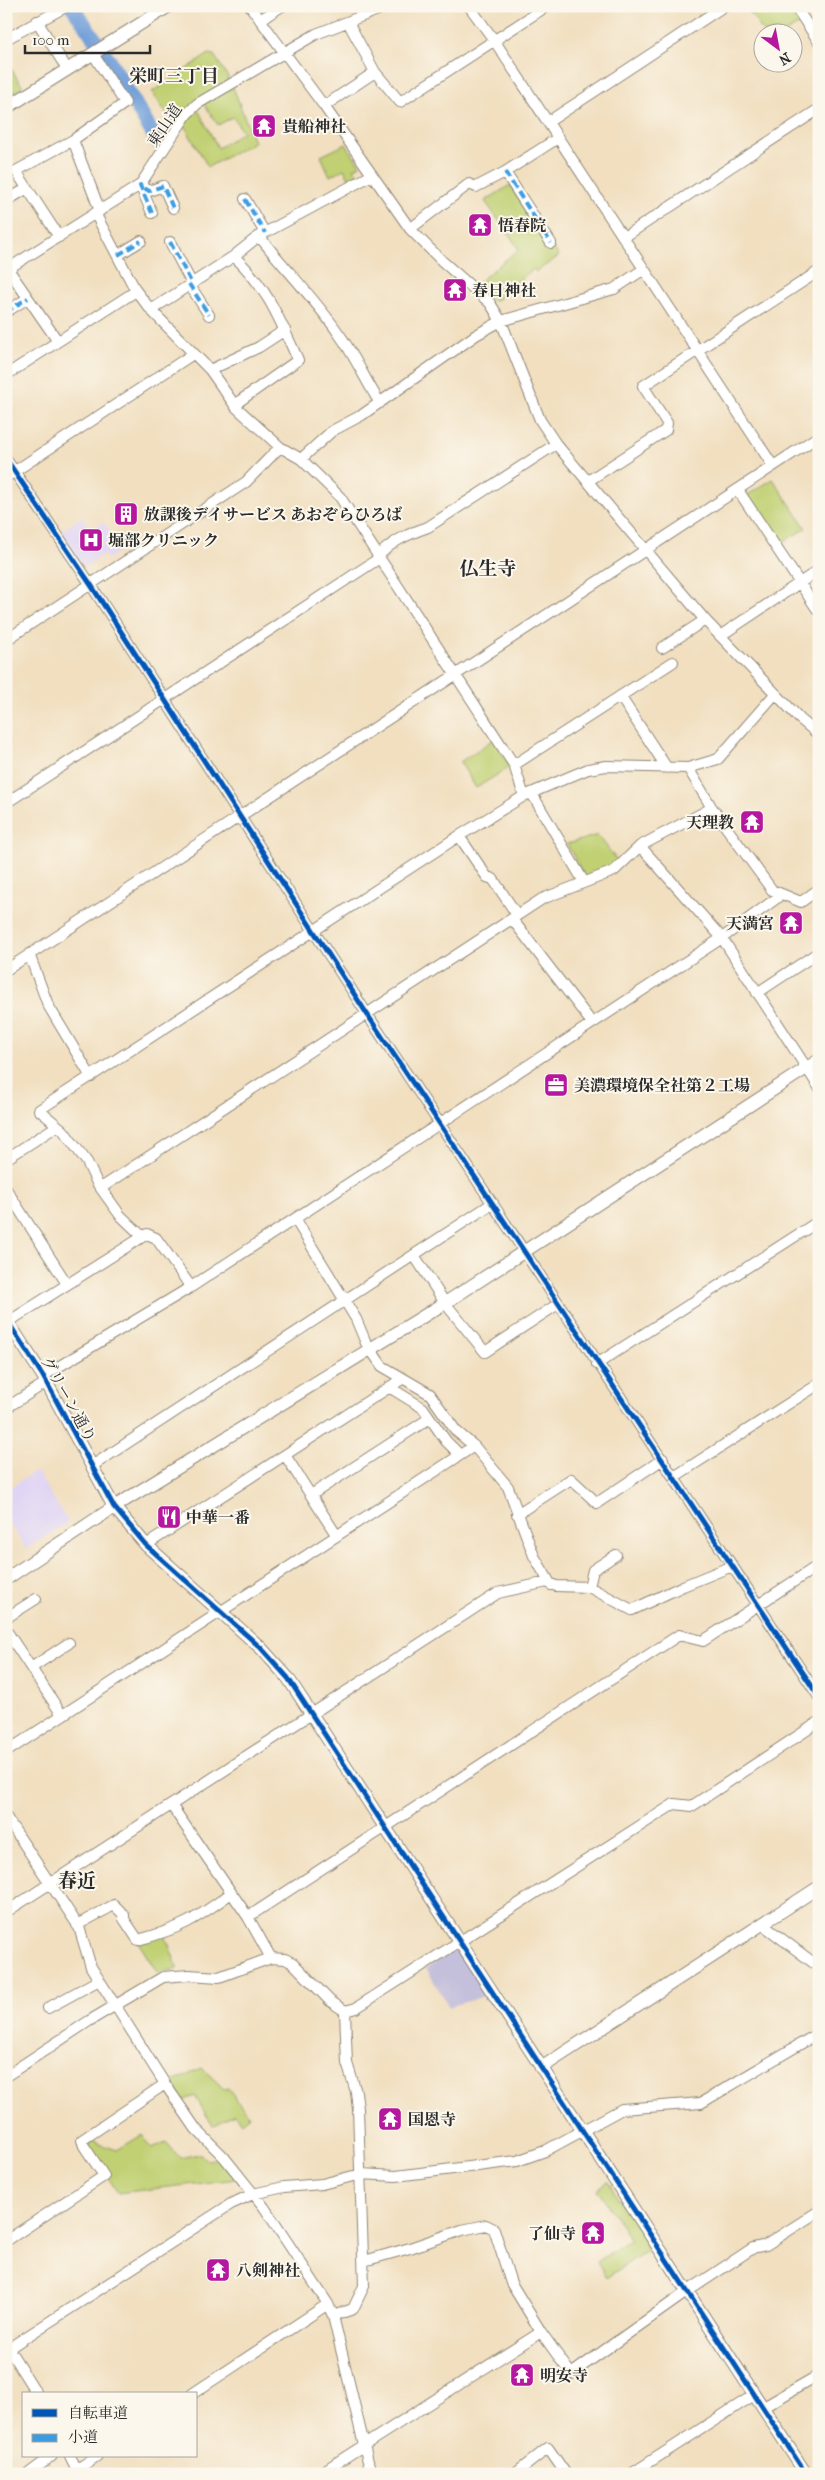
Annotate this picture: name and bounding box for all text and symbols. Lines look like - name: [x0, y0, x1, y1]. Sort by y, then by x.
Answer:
- scale bar: [25, 22, 150, 54]
- north arrow: [752, 22, 802, 72]
- text: 100 m: [32, 31, 70, 49]
- text: N: [775, 49, 794, 69]
- district label: 栄町三丁目: [129, 66, 219, 87]
- street label: 東山道: [143, 100, 186, 150]
- temple icon: 貴船神社: [251, 113, 277, 139]
- place label: 貴船神社: [282, 117, 346, 136]
- temple icon: 悟春院: [467, 212, 493, 238]
- place label: 悟春院: [498, 216, 546, 235]
- temple icon: 春日神社: [442, 277, 468, 303]
- place label: 春日神社: [472, 281, 536, 300]
- building icon: 放課後デイサービス あおぞらひろば: [113, 501, 139, 527]
- place label: 放課後デイサービス あおぞらひろば: [144, 505, 402, 524]
- hospital icon: 堀部クリニック: [78, 527, 104, 553]
- place label: 堀部クリニック: [108, 531, 219, 550]
- district label: 仏生寺: [459, 558, 517, 580]
- temple icon: 天理教: [739, 809, 765, 835]
- place label: 天理教: [686, 813, 734, 832]
- temple icon: 天満宮: [778, 910, 804, 936]
- place label: 天満宮: [726, 914, 774, 933]
- office icon: 美濃環境保全社第２工場: [543, 1072, 569, 1098]
- place label: 美濃環境保全社第２工場: [574, 1076, 750, 1095]
- street label: グリーン通り: [37, 1353, 100, 1446]
- restaurant icon: 中華一番: [156, 1504, 182, 1530]
- place label: 中華一番: [186, 1508, 250, 1527]
- district label: 春近: [58, 1870, 96, 1892]
- temple icon: 国恩寺: [377, 2106, 403, 2132]
- place label: 国恩寺: [408, 2110, 456, 2129]
- temple icon: 了仙寺: [580, 2220, 606, 2246]
- place label: 了仙寺: [528, 2224, 576, 2243]
- temple icon: 八剣神社: [205, 2257, 231, 2283]
- place label: 八剣神社: [236, 2261, 300, 2280]
- temple icon: 明安寺: [509, 2362, 535, 2388]
- place label: 明安寺: [540, 2366, 588, 2385]
- legend: [22, 2392, 198, 2458]
- text: 自転車道: [68, 2404, 128, 2422]
- text: 小道: [68, 2428, 98, 2446]

